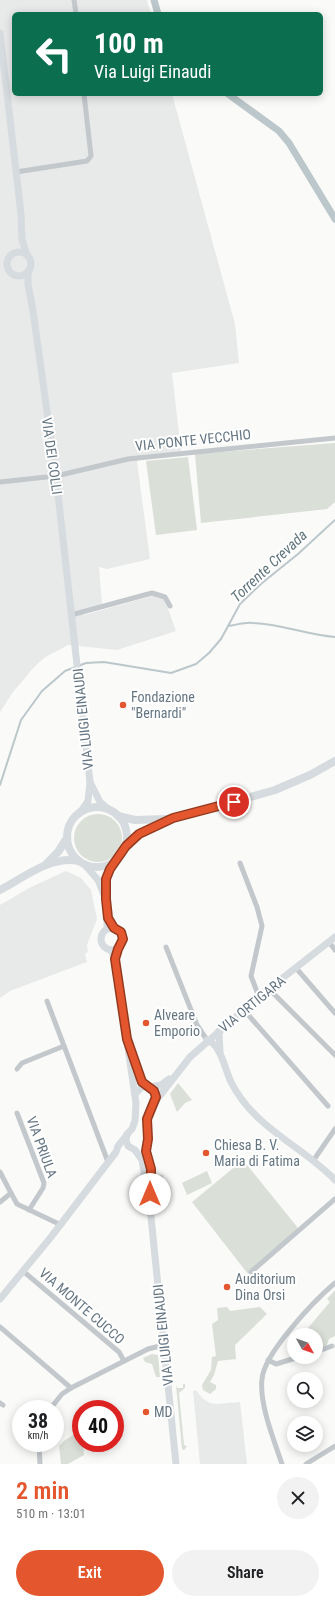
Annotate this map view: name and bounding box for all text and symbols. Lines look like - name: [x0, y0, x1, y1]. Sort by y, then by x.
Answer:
- text: 100 m: [94, 27, 164, 60]
- icon: left: [28, 28, 80, 80]
- text: Via Luigi Einaudi: [94, 61, 211, 82]
- street label: VIA DEI COLLI: [39, 416, 65, 496]
- street label: VIA PONTE VECCHIO: [134, 426, 252, 454]
- water label: Torrente Crevada: [227, 526, 311, 606]
- street label: VIA LUIGI EINAUDI: [70, 667, 96, 771]
- place label: Fondazione "Bernardi": [131, 689, 195, 721]
- marker: Fondazione "Bernardi": [118, 700, 128, 710]
- pin: [217, 785, 251, 819]
- icon: arrive: [223, 791, 245, 813]
- street label: VIA ORTIGARA: [216, 972, 288, 1036]
- place label: Alveare Emporio: [154, 1007, 200, 1039]
- marker: Alveare Emporio: [141, 1018, 151, 1028]
- street label: VIA PRIULA: [24, 1114, 60, 1180]
- place label: Chiesa B. V. Maria di Fatima: [214, 1137, 300, 1169]
- marker: Chiesa B. V. Maria di Fatima: [201, 1148, 211, 1158]
- position arrow: [129, 1173, 171, 1215]
- street label: VIA MONTE CUCCO: [36, 1265, 128, 1347]
- place label: Auditorium Dina Orsi: [235, 1271, 296, 1303]
- marker: Auditorium Dina Orsi: [222, 1282, 232, 1292]
- street label: VIA LUIGI EINAUDI: [150, 1283, 176, 1387]
- north arrow: [287, 1328, 323, 1364]
- map controls: [287, 1328, 323, 1452]
- button: search: [287, 1372, 323, 1408]
- speed limit sign: 40: [72, 1400, 124, 1452]
- place label: MD: [154, 1404, 173, 1420]
- marker: MD: [141, 1407, 151, 1417]
- text: 38: [28, 1409, 48, 1433]
- button: layers: [287, 1416, 323, 1452]
- text: km/h: [28, 1430, 48, 1441]
- text: 2 min: [16, 1477, 69, 1505]
- button: close: [277, 1477, 319, 1519]
- text: 510 m · 13:01: [16, 1506, 86, 1521]
- button: Exit: [16, 1550, 164, 1596]
- button: Share: [172, 1550, 319, 1596]

